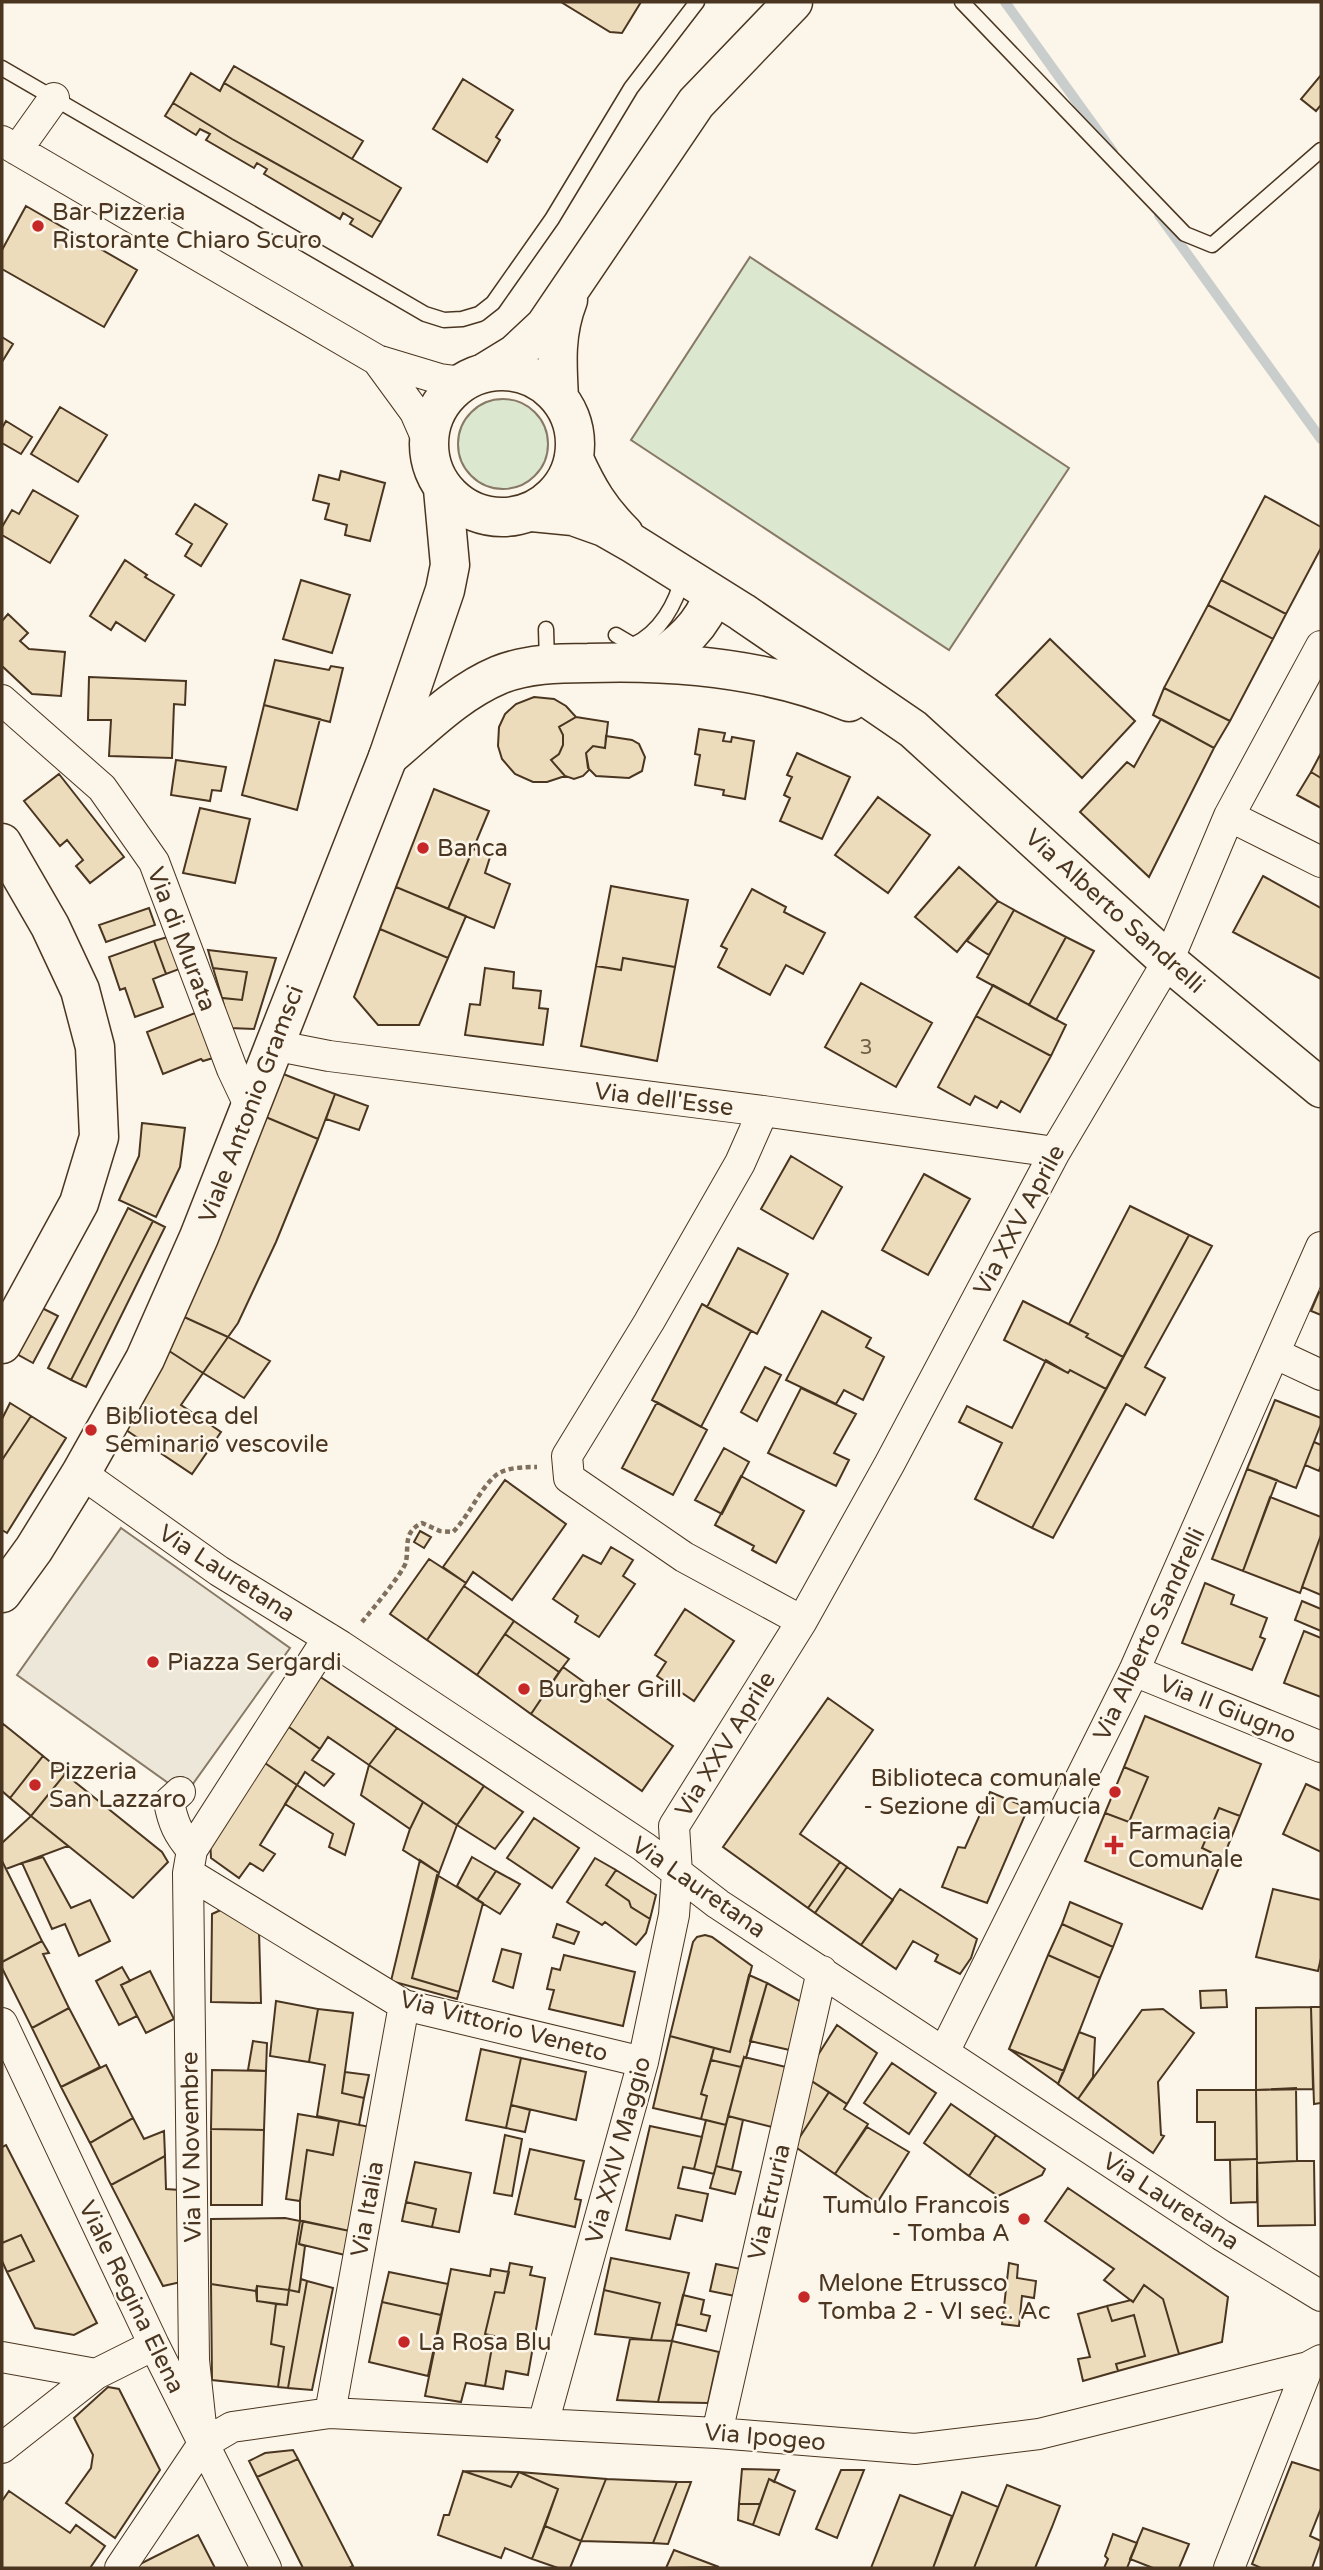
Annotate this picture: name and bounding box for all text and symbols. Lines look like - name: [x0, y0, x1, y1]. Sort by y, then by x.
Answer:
- place label: Bar Pizzeria Ristorante Chiaro Scuro: [52, 198, 322, 255]
- marker: Bar Pizzeria Ristorante Chiaro Scuro: [30, 218, 46, 234]
- street label: Via Alberto Sandrelli: [1019, 823, 1211, 1000]
- place label: Banca: [437, 834, 508, 863]
- marker: Banca: [415, 840, 431, 856]
- street label: Via di Murata: [141, 863, 222, 1015]
- street label: Viale Antonio Gramsci: [193, 981, 310, 1227]
- house number: 3: [859, 1035, 873, 1060]
- street label: Via dell'Esse: [593, 1077, 735, 1122]
- street label: Via XXV Aprile: [968, 1140, 1071, 1300]
- place label: Biblioteca del Seminario vescovile: [105, 1402, 329, 1459]
- marker: Biblioteca del Seminario vescovile: [83, 1422, 99, 1438]
- street label: Via Lauretana: [153, 1518, 301, 1628]
- street label: Via Alberto Sandrelli: [1087, 1523, 1212, 1745]
- place label: Piazza Sergardi: [167, 1648, 342, 1677]
- marker: Piazza Sergardi: [145, 1654, 161, 1670]
- street label: Via XXV Aprile: [669, 1666, 782, 1822]
- street label: Via II Giugno: [1155, 1669, 1301, 1750]
- place label: Burgher Grill: [538, 1675, 682, 1704]
- marker: Burgher Grill: [516, 1681, 532, 1697]
- place label: Pizzeria San Lazzaro: [49, 1757, 186, 1814]
- place label: Biblioteca comunale - Sezione di Camucia: [863, 1764, 1101, 1821]
- marker: Pizzeria San Lazzaro: [27, 1777, 43, 1793]
- marker: Biblioteca comunale - Sezione di Camucia: [1107, 1784, 1123, 1800]
- place label: Farmacia Comunale: [1128, 1817, 1243, 1874]
- street label: Via Lauretana: [626, 1830, 771, 1944]
- marker: Farmacia Comunale: [1106, 1837, 1122, 1853]
- street label: Via Vittorio Veneto: [397, 1985, 611, 2068]
- street label: Via IV Novembre: [175, 2051, 208, 2243]
- street label: Via XXIV Maggio: [580, 2054, 657, 2247]
- street label: Via Etruria: [742, 2141, 797, 2263]
- street label: Via Lauretana: [1097, 2146, 1245, 2256]
- street label: Via Italia: [345, 2159, 390, 2259]
- place label: Tumulo Francois - Tomba A: [823, 2191, 1010, 2248]
- street label: Viale Regina Elena: [72, 2196, 191, 2398]
- marker: Tumulo Francois - Tomba A: [1016, 2211, 1032, 2227]
- place label: Melone Etrussco Tomba 2 - VI sec. Ac: [818, 2269, 1050, 2326]
- marker: Melone Etrussco Tomba 2 - VI sec. Ac: [796, 2289, 812, 2305]
- place label: La Rosa Blu: [418, 2328, 552, 2357]
- marker: La Rosa Blu: [396, 2334, 412, 2350]
- street label: Via Ipogeo: [703, 2418, 827, 2457]

